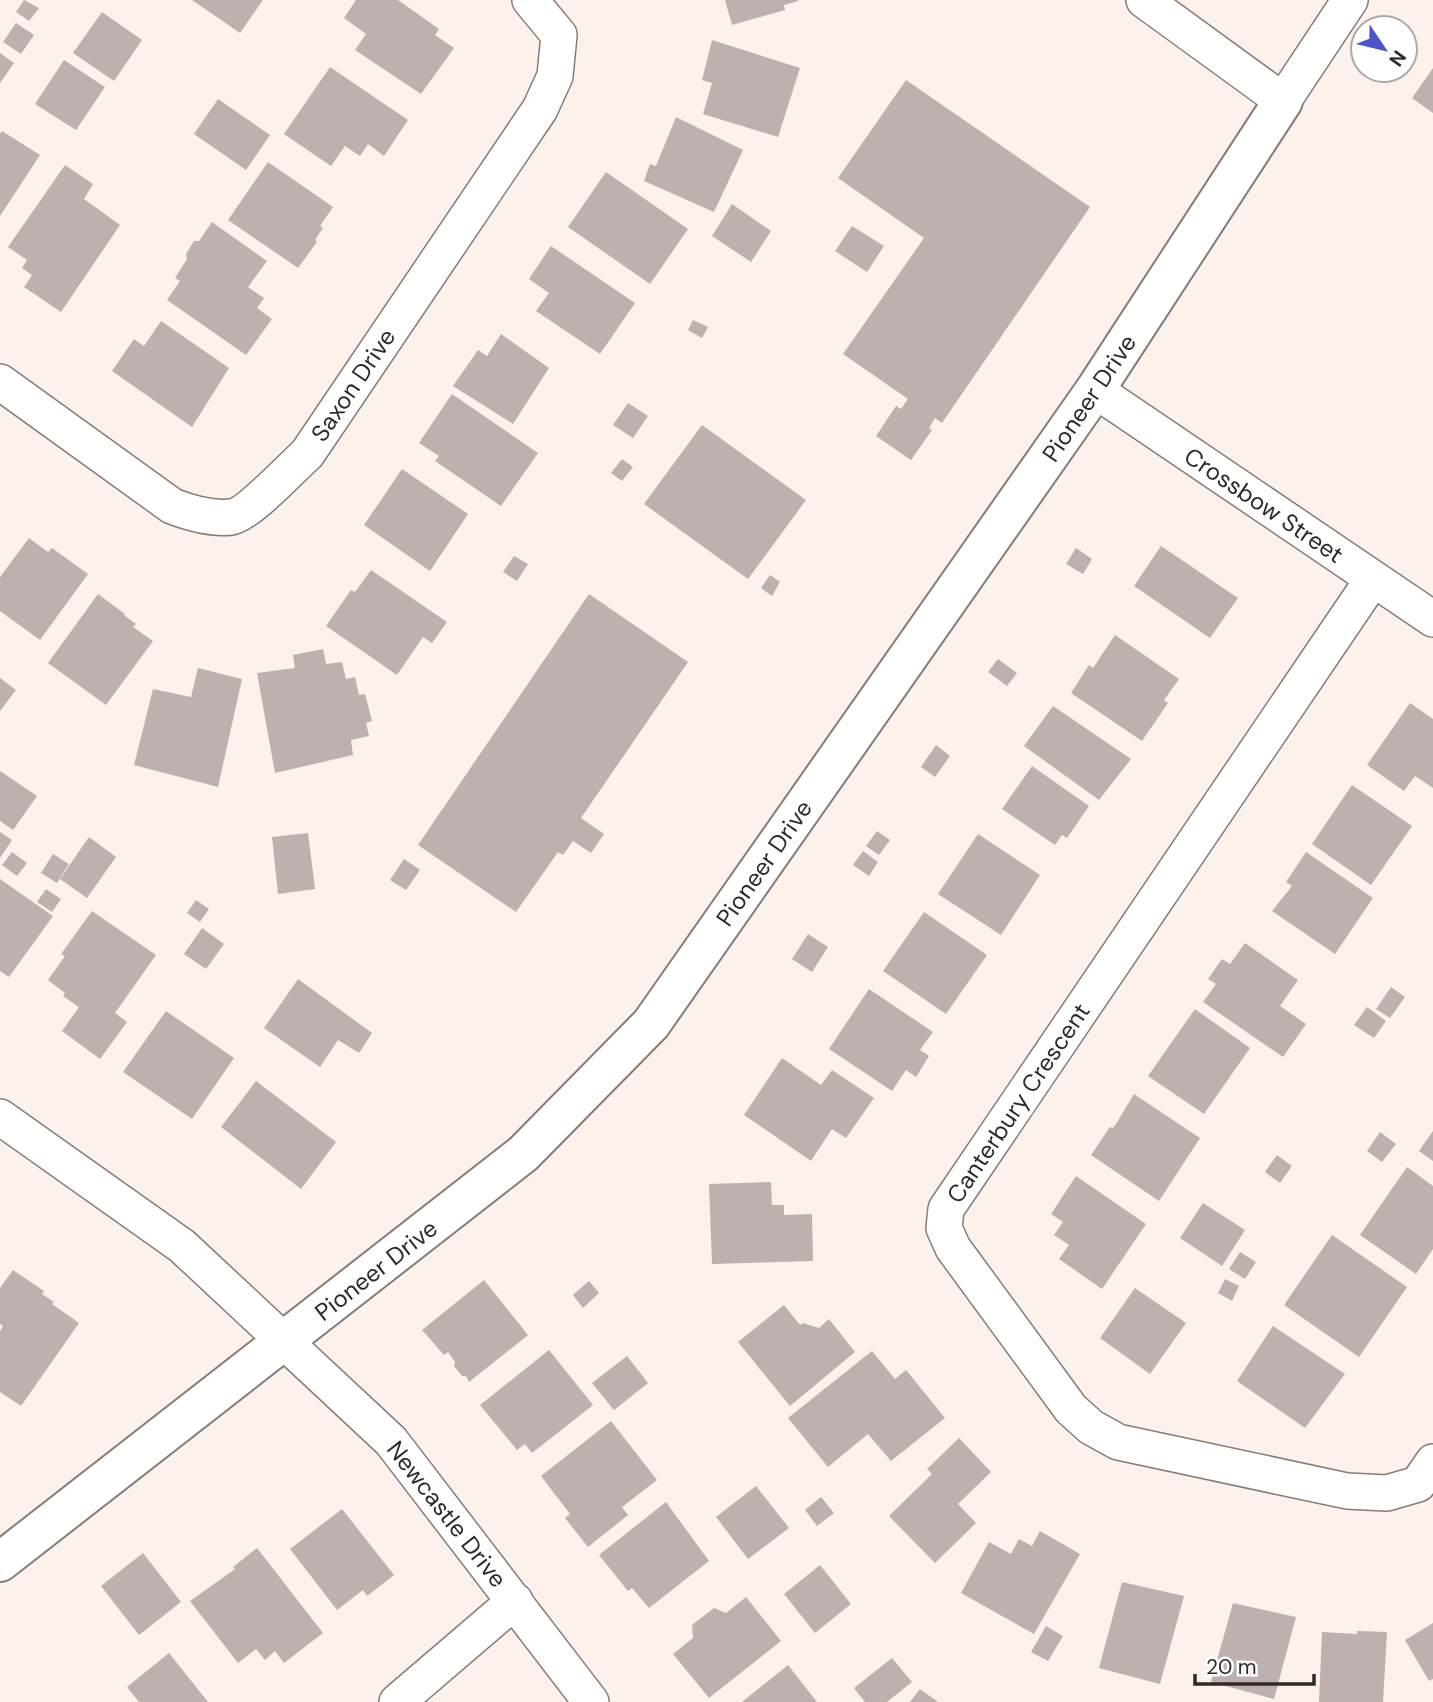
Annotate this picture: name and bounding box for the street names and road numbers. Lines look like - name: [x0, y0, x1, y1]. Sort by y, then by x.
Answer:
- street label: Saxon Drive: [304, 323, 402, 447]
- street label: Pioneer Drive: [1035, 328, 1143, 468]
- street label: Crossbow Street: [1178, 440, 1350, 570]
- street label: Pioneer Drive: [709, 794, 819, 932]
- street label: Canterbury Crescent: [939, 997, 1097, 1209]
- street label: Pioneer Drive: [309, 1213, 443, 1327]
- street label: Newcastle Drive: [380, 1435, 514, 1593]

